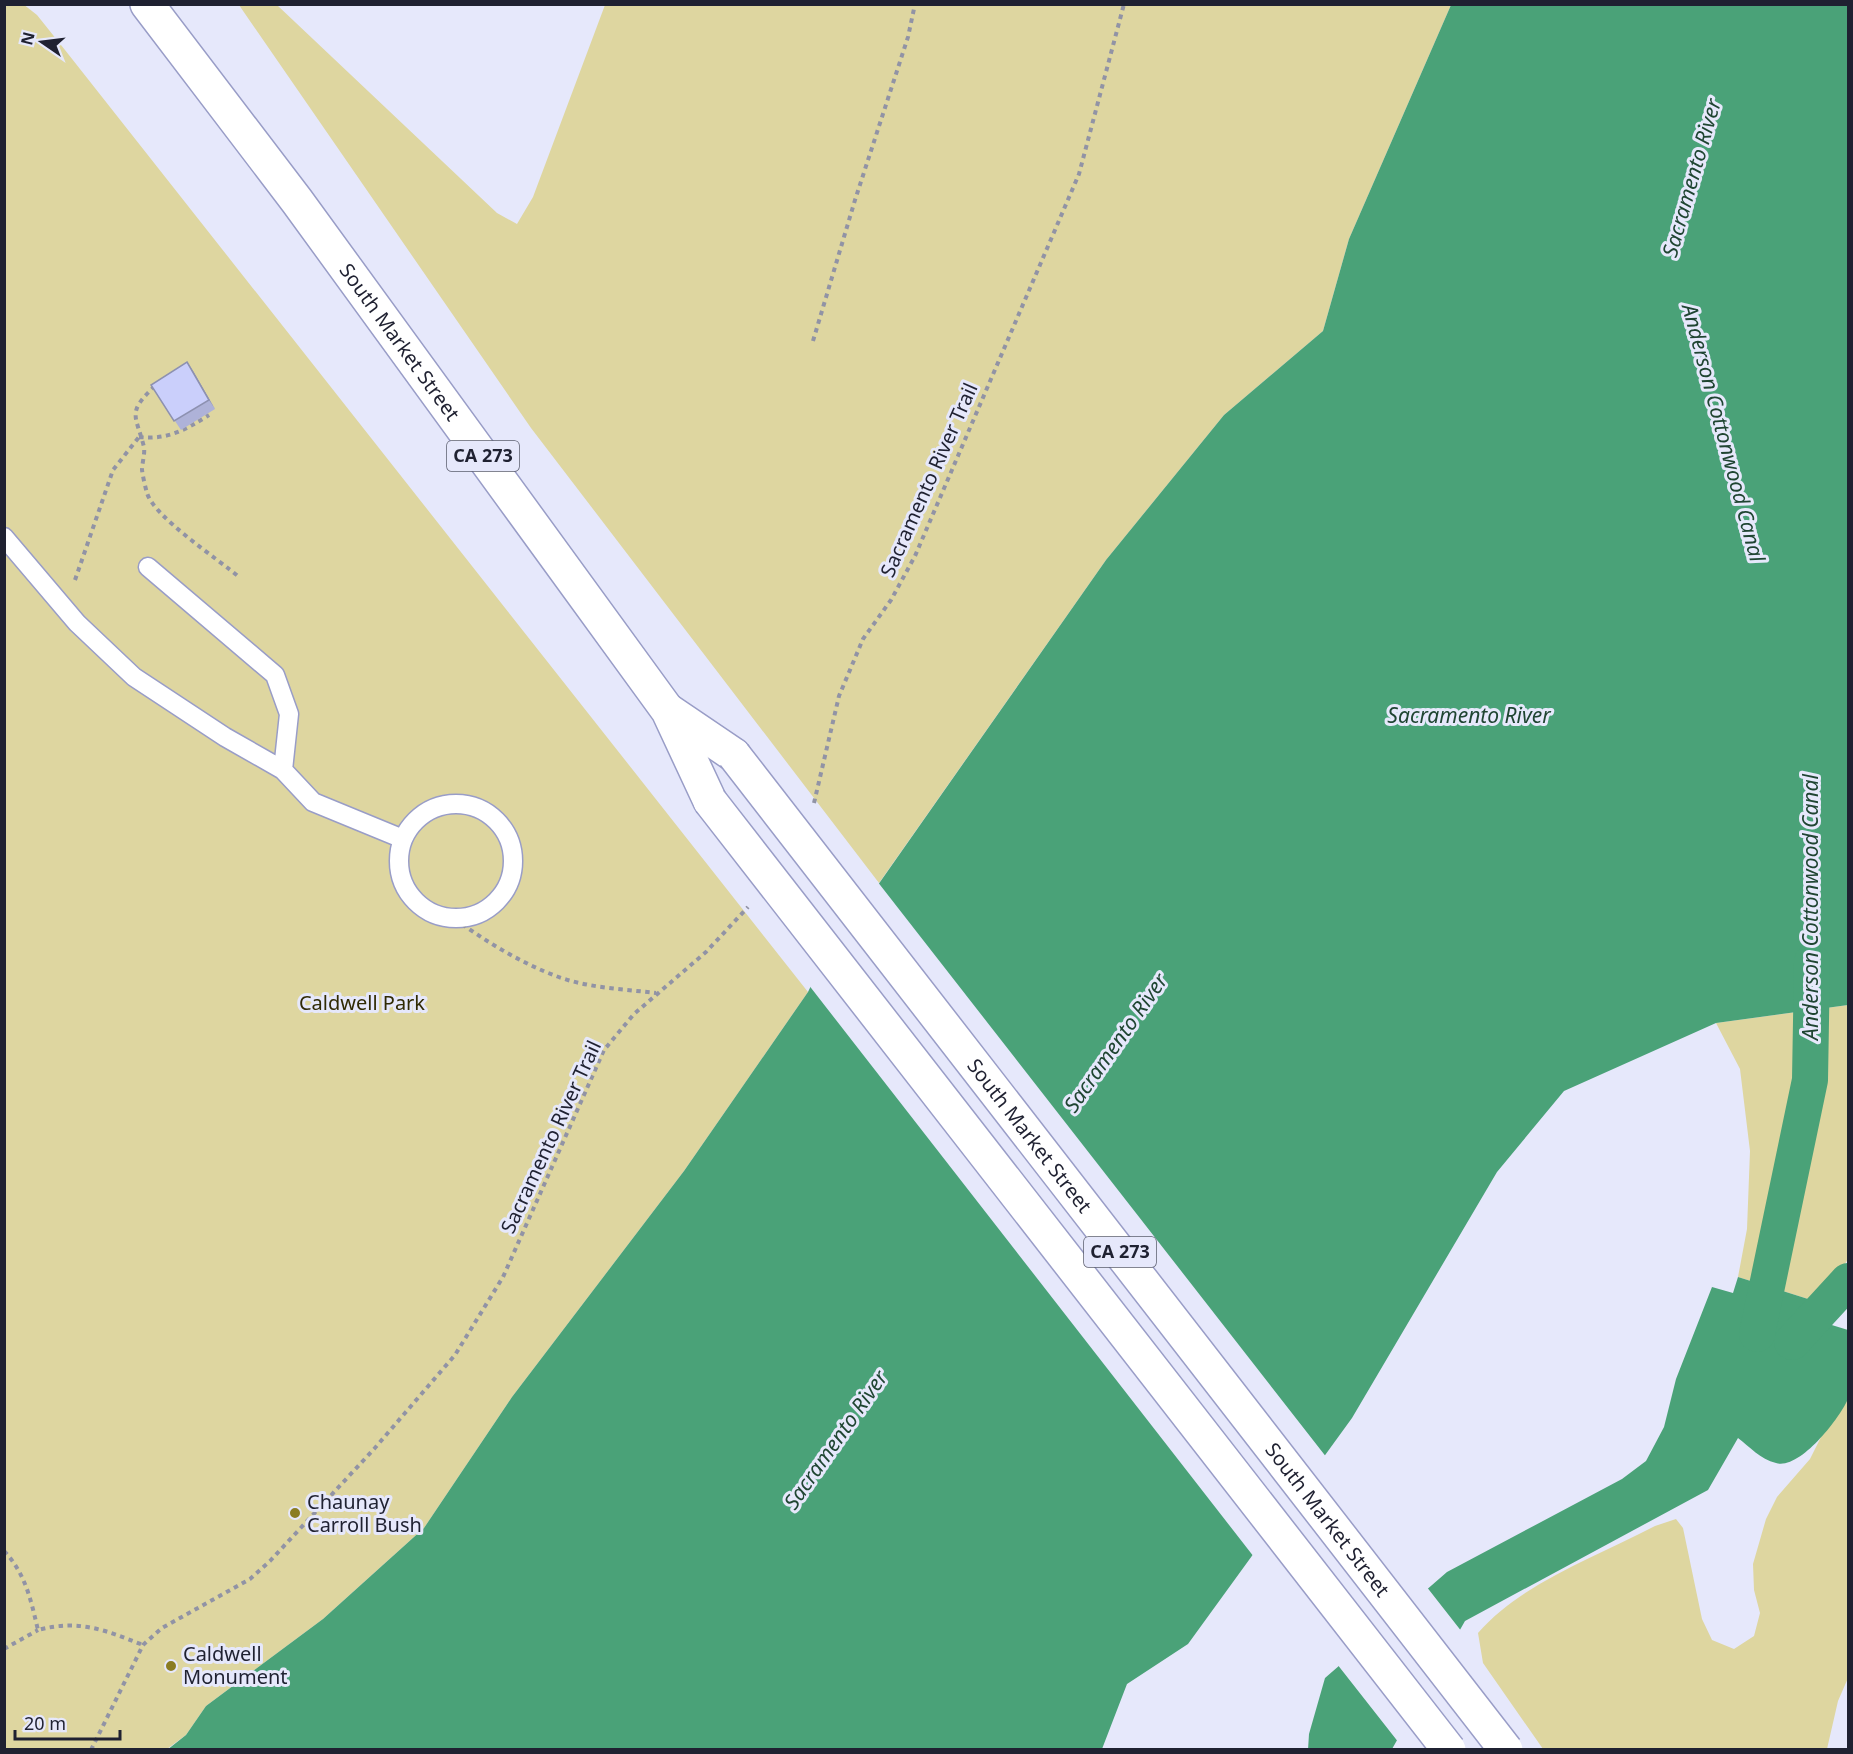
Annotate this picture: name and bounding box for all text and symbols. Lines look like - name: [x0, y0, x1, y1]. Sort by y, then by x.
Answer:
- north arrow: [12, 12, 72, 72]
- text: N: [15, 29, 40, 47]
- water label: Sacramento River: [1655, 94, 1727, 260]
- street label: South Market Street: [334, 258, 466, 426]
- water label: Anderson Cottonwood Canal: [1676, 299, 1772, 565]
- street label: Sacramento River Trail: [874, 378, 984, 581]
- road number: CA 273: [447, 441, 519, 471]
- water label: Sacramento River: [1387, 701, 1552, 729]
- water label: Anderson Cottonwood Canal: [1796, 774, 1824, 1042]
- water label: Sacramento River: [1057, 966, 1174, 1117]
- park label: Caldwell Park: [299, 989, 425, 1016]
- street label: Sacramento River Trail: [494, 1036, 607, 1238]
- street label: South Market Street: [962, 1053, 1098, 1218]
- road number: CA 273: [1084, 1237, 1156, 1267]
- water label: Sacramento River: [777, 1363, 894, 1514]
- street label: South Market Street: [1259, 1437, 1396, 1602]
- place label: Chaunay Carroll Bush: [307, 1488, 422, 1538]
- marker: Chaunay Carroll Bush: [288, 1506, 302, 1520]
- place label: Caldwell Monument: [183, 1640, 288, 1690]
- marker: Caldwell Monument: [164, 1659, 178, 1673]
- scale bar: [15, 1703, 120, 1741]
- text: 20 m: [24, 1711, 66, 1735]

